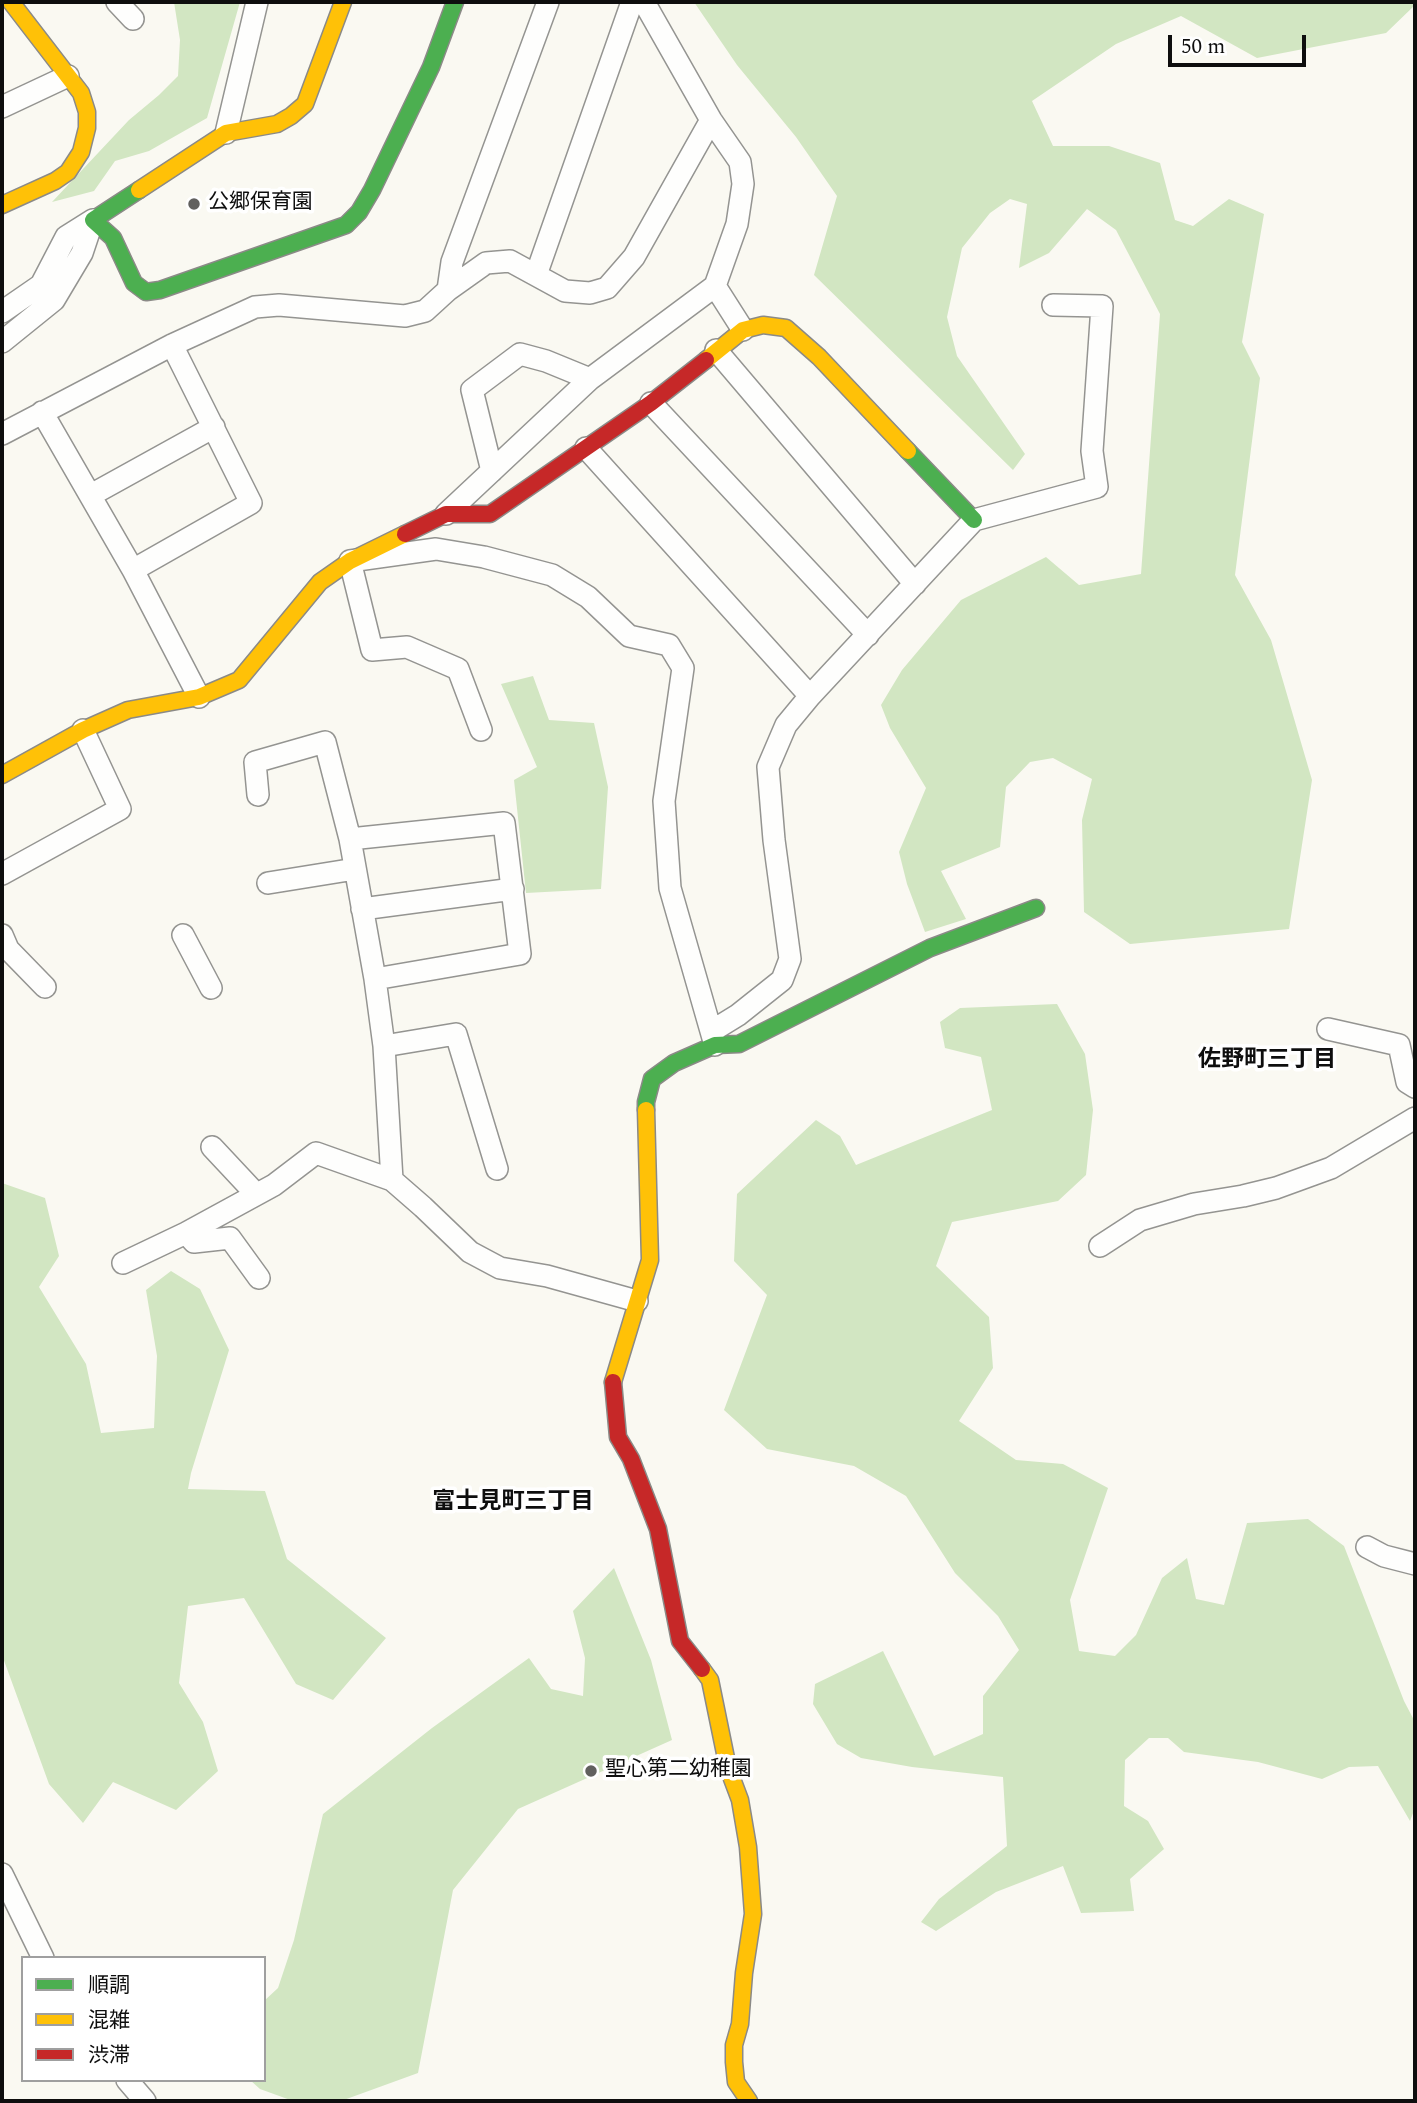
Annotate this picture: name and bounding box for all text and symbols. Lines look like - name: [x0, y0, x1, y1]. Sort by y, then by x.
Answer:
- scale bar: [1172, 21, 1310, 65]
- text: 50 m: [1181, 31, 1225, 63]
- place label: 公郷保育園: [208, 191, 313, 217]
- marker: 公郷保育園: [186, 196, 202, 212]
- district label: 佐野町三丁目: [1198, 1047, 1336, 1075]
- district label: 富士見町三丁目: [433, 1489, 593, 1517]
- place label: 聖心第二幼稚園: [605, 1758, 752, 1784]
- marker: 聖心第二幼稚園: [583, 1763, 599, 1779]
- legend: [21, 1956, 266, 2082]
- text: 順調: [88, 1970, 130, 2002]
- text: 混雑: [88, 2005, 130, 2037]
- text: 渋滞: [88, 2040, 130, 2072]

